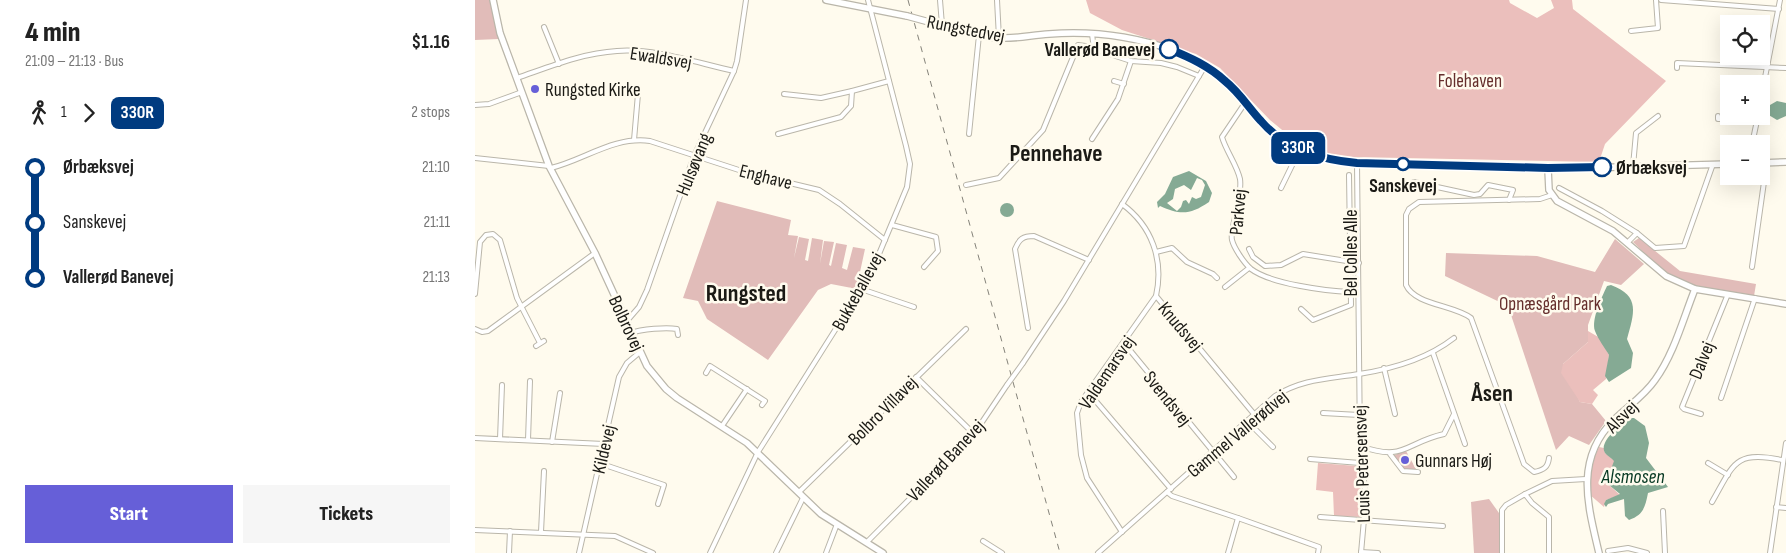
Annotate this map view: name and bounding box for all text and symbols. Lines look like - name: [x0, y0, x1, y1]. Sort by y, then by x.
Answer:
- street label: Rungstedvej: [925, 11, 1007, 48]
- map controls: [1720, 15, 1770, 185]
- button: locate: [1720, 15, 1770, 65]
- text: 4 min: [25, 16, 80, 49]
- text: $1.16: [412, 31, 450, 54]
- place label: Vallerød Banevej: [1045, 39, 1155, 62]
- marker: Vallerød Banevej: [1159, 39, 1179, 59]
- street label: Ewaldsvej: [628, 42, 693, 75]
- text: 21:09 – 21:13 · Bus: [25, 52, 124, 71]
- park label: Folehaven: [1438, 70, 1502, 93]
- button: +: [1720, 75, 1770, 125]
- place label: Rungsted Kirke: [545, 79, 641, 102]
- marker: Rungsted Kirke: [529, 83, 541, 95]
- icon: walk: [25, 99, 53, 127]
- icon: forward: [75, 99, 103, 127]
- text: 330R: [121, 102, 154, 123]
- text: 1: [61, 103, 67, 122]
- text: 2 stops: [411, 103, 450, 122]
- street label: Hulsøvang: [671, 129, 718, 199]
- line badge: 330R: [1263, 132, 1333, 164]
- button: −: [1720, 135, 1770, 185]
- text: 330R: [1281, 137, 1315, 158]
- district label: Pennehave: [1009, 139, 1103, 168]
- text: Ørbæksvej: [63, 156, 134, 179]
- marker: Sanskevej: [1396, 157, 1410, 171]
- marker: Ørbæksvej: [1592, 157, 1612, 177]
- place label: Ørbæksvej: [1616, 157, 1687, 180]
- text: 21:10: [422, 158, 450, 177]
- street label: Enghave: [737, 160, 794, 195]
- place label: Sanskevej: [1369, 175, 1437, 198]
- street label: Parkvej: [1225, 188, 1252, 236]
- street label: Bel Colles Alle: [1340, 209, 1363, 297]
- text: Sanskevej: [63, 211, 126, 234]
- text: 21:11: [424, 213, 450, 232]
- street label: Bukkeballevej: [827, 248, 889, 335]
- text: Vallerød Banevej: [63, 266, 173, 289]
- text: 21:13: [422, 268, 450, 287]
- district label: Rungsted: [706, 279, 786, 308]
- street label: Bolbrovej: [603, 292, 649, 355]
- park label: Opnæsgård Park: [1499, 293, 1602, 316]
- street label: Knudsvej: [1153, 298, 1207, 356]
- street label: Valdemarsvej: [1074, 332, 1140, 414]
- street label: Dalvej: [1685, 338, 1720, 383]
- street label: Svendsvej: [1138, 367, 1196, 431]
- street label: Bolbro Villavej: [844, 372, 922, 450]
- district label: Åsen: [1470, 379, 1513, 408]
- street label: Gammel Vallerødvej: [1183, 385, 1293, 483]
- street label: Alsvej: [1600, 396, 1643, 439]
- street label: Louis Petersensvej: [1349, 405, 1376, 523]
- street label: Vallerød Banevej: [902, 415, 990, 507]
- street label: Kildevej: [588, 423, 621, 476]
- place label: Gunnars Høj: [1415, 450, 1492, 473]
- marker: Gunnars Høj: [1399, 454, 1411, 466]
- water label: Alsmosen: [1600, 465, 1665, 489]
- button: Start: [25, 485, 233, 543]
- button: Tickets: [243, 485, 450, 543]

